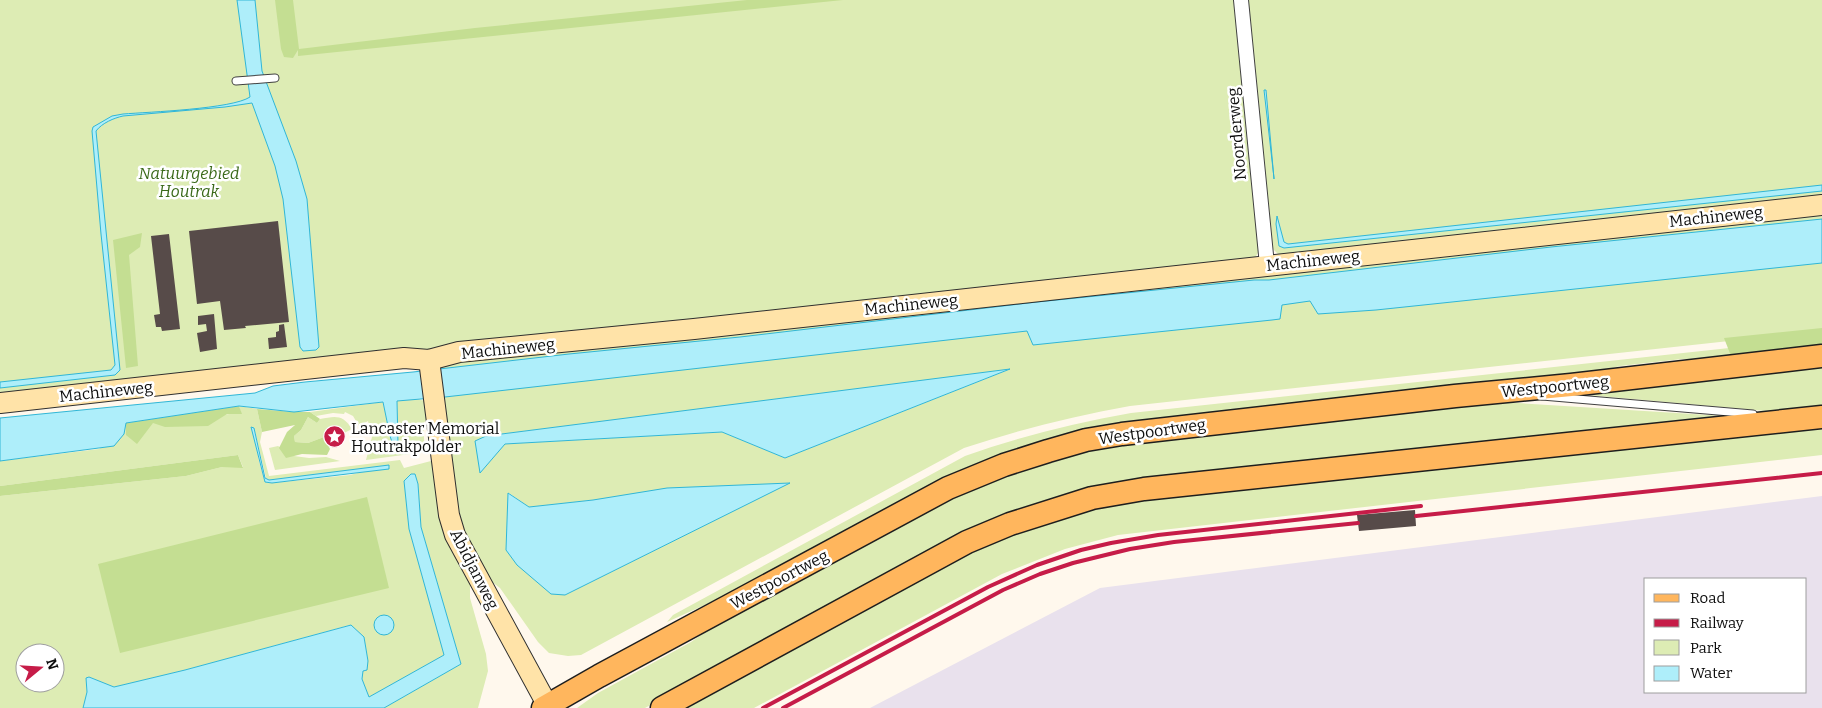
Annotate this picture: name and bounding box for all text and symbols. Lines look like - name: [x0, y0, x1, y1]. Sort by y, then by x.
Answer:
- street label: Noorderweg: [1223, 87, 1250, 181]
- park label: Natuurgebied Houtrak: [139, 164, 239, 201]
- street label: Machineweg: [1668, 202, 1764, 231]
- street label: Machineweg: [1265, 246, 1361, 275]
- street label: Machineweg: [863, 290, 959, 319]
- street label: Machineweg: [460, 334, 556, 363]
- street label: Westpoortweg: [1500, 371, 1610, 402]
- street label: Machineweg: [58, 377, 154, 406]
- street label: Westpoortweg: [1097, 415, 1207, 448]
- place label: Lancaster Memorial Houtrakpolder: [351, 419, 500, 456]
- place icon: Lancaster Memorial Houtrakpolder: [323, 425, 347, 449]
- street label: Abidjanweg: [446, 526, 503, 613]
- street label: Westpoortweg: [727, 546, 832, 613]
- legend: [1644, 578, 1807, 693]
- text: Road: [1690, 589, 1725, 607]
- text: Railway: [1690, 614, 1744, 632]
- text: Park: [1690, 639, 1722, 657]
- north arrow: [15, 643, 65, 693]
- text: N: [42, 656, 62, 672]
- text: Water: [1690, 664, 1733, 682]

